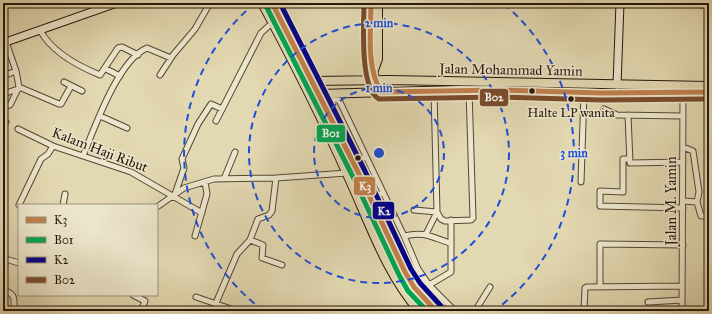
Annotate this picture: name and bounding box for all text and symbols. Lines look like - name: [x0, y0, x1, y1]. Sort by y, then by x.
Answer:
- text: 2 min: [365, 16, 394, 30]
- street label: Jalan Mohammad Yamin: [437, 60, 583, 81]
- text: 1 min: [365, 81, 393, 95]
- unlabelled marker: [527, 86, 537, 96]
- line badge: B02: [479, 88, 509, 107]
- text: B02: [484, 91, 504, 104]
- marker: Halte LP wanita: [566, 94, 576, 104]
- place label: Halte LP wanita: [527, 105, 615, 121]
- street label: Kalam Haji Ribut: [50, 124, 150, 176]
- line badge: B01: [316, 124, 346, 143]
- text: B01: [322, 127, 341, 140]
- centre of rings: [372, 146, 386, 160]
- text: 3 min: [560, 146, 588, 161]
- unlabelled marker: [353, 153, 363, 163]
- street label: Jalan M. Yamin: [663, 156, 681, 248]
- line badge: K3: [353, 176, 376, 196]
- text: K3: [359, 180, 371, 194]
- line badge: K2: [372, 201, 395, 220]
- legend: [18, 204, 158, 296]
- text: K2: [377, 205, 391, 218]
- text: K3: [54, 213, 68, 227]
- text: B01: [54, 233, 74, 247]
- text: K2: [54, 253, 69, 267]
- text: B02: [54, 273, 75, 287]

